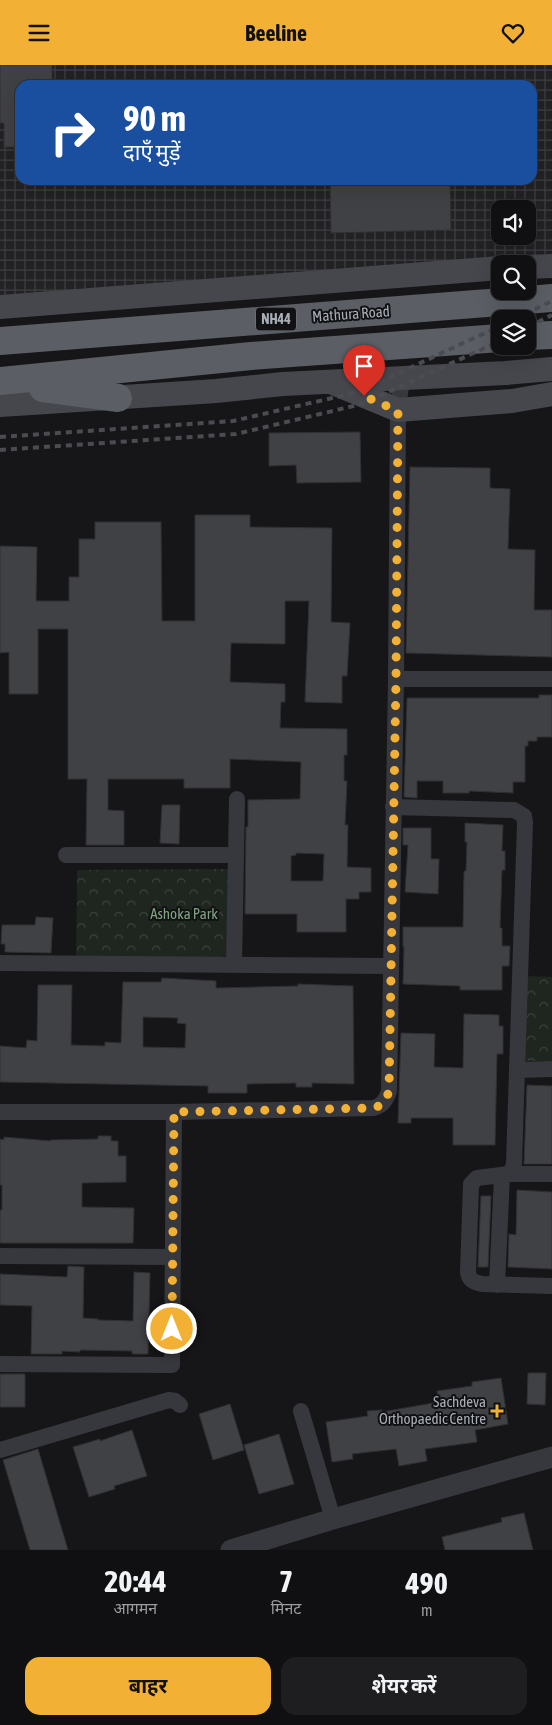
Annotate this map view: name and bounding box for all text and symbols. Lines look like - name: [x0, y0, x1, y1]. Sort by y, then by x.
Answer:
- icon: menu: [25, 19, 53, 47]
- icon: heart: [499, 19, 527, 47]
- text: Beeline: [245, 20, 307, 46]
- text: 90 m: [123, 98, 186, 138]
- icon: right: [40, 100, 105, 165]
- text: दाएँ मुड़ें: [123, 139, 181, 165]
- map controls: [491, 200, 536, 355]
- button: sound: [491, 200, 536, 245]
- button: search: [491, 255, 536, 300]
- street label: Mathura Road: [312, 302, 390, 325]
- road number: NH44: [256, 307, 296, 331]
- button: layers: [491, 310, 536, 355]
- pin: [343, 345, 385, 396]
- icon: arrive: [350, 352, 378, 380]
- park label: Ashoka Park: [150, 905, 218, 922]
- position arrow: [145, 1302, 197, 1354]
- place label: Sachdeva Orthopaedic Centre: [379, 1393, 486, 1427]
- marker: Sachdeva Orthopaedic Centre: [490, 1404, 504, 1418]
- text: 20:44: [104, 1564, 167, 1598]
- text: 7: [279, 1564, 293, 1598]
- text: 490: [406, 1566, 448, 1600]
- text: आगमन: [113, 1599, 157, 1617]
- text: मिनट: [271, 1599, 301, 1617]
- text: m: [421, 1601, 432, 1619]
- button: बाहर: [25, 1657, 271, 1715]
- button: शेयर करें: [281, 1657, 527, 1715]

